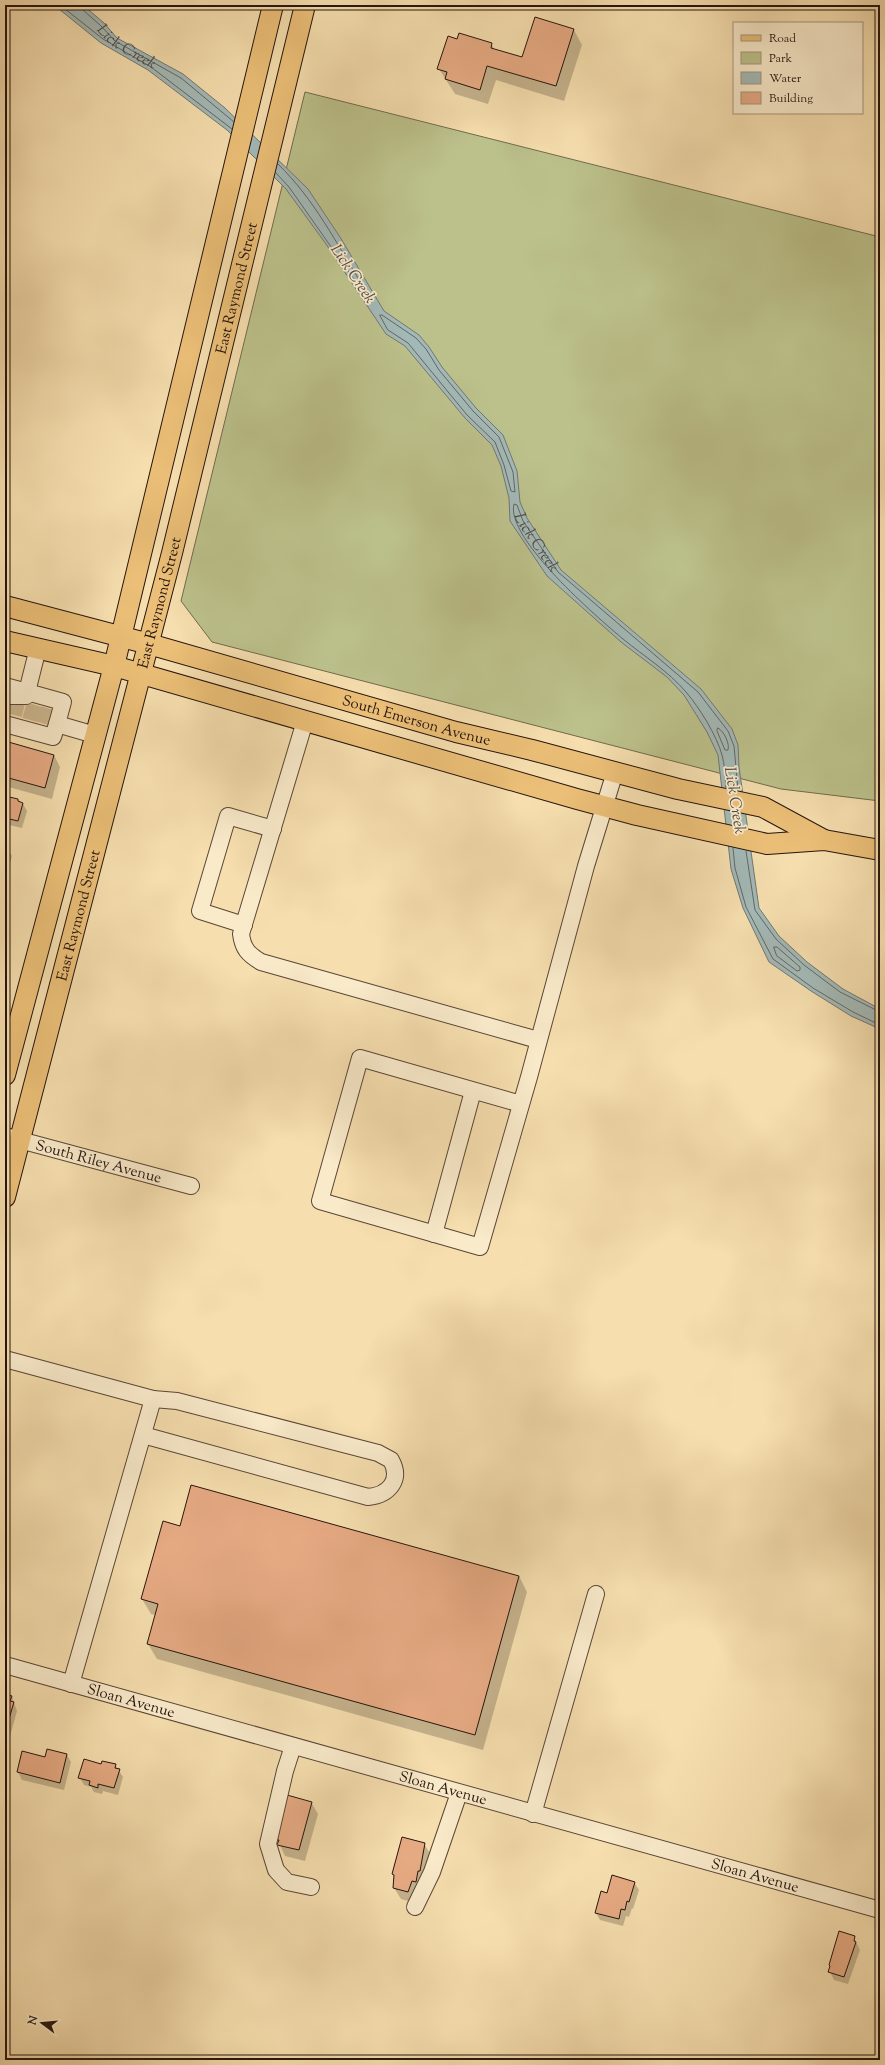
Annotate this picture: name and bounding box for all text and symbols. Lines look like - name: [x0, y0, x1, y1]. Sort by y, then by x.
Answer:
- water label: Lick Creek: [90, 20, 160, 76]
- legend: [733, 22, 863, 114]
- text: Road: [769, 30, 796, 48]
- text: Park: [769, 50, 792, 68]
- text: Water: [769, 70, 802, 88]
- text: Building: [769, 90, 813, 108]
- street label: East Raymond Street: [212, 220, 264, 356]
- water label: Lick Creek: [324, 240, 380, 309]
- water label: Lick Creek: [507, 510, 564, 578]
- street label: East Raymond Street: [133, 535, 187, 671]
- street label: South Emerson Avenue: [339, 691, 492, 752]
- water label: Lick Creek: [717, 765, 750, 836]
- street label: East Raymond Street: [52, 848, 107, 984]
- street label: South Riley Avenue: [33, 1136, 164, 1190]
- street label: Sloan Avenue: [84, 1679, 177, 1724]
- street label: Sloan Avenue: [396, 1767, 489, 1811]
- street label: Sloan Avenue: [708, 1854, 801, 1899]
- north arrow: [22, 2003, 62, 2043]
- text: N: [24, 2014, 42, 2028]

